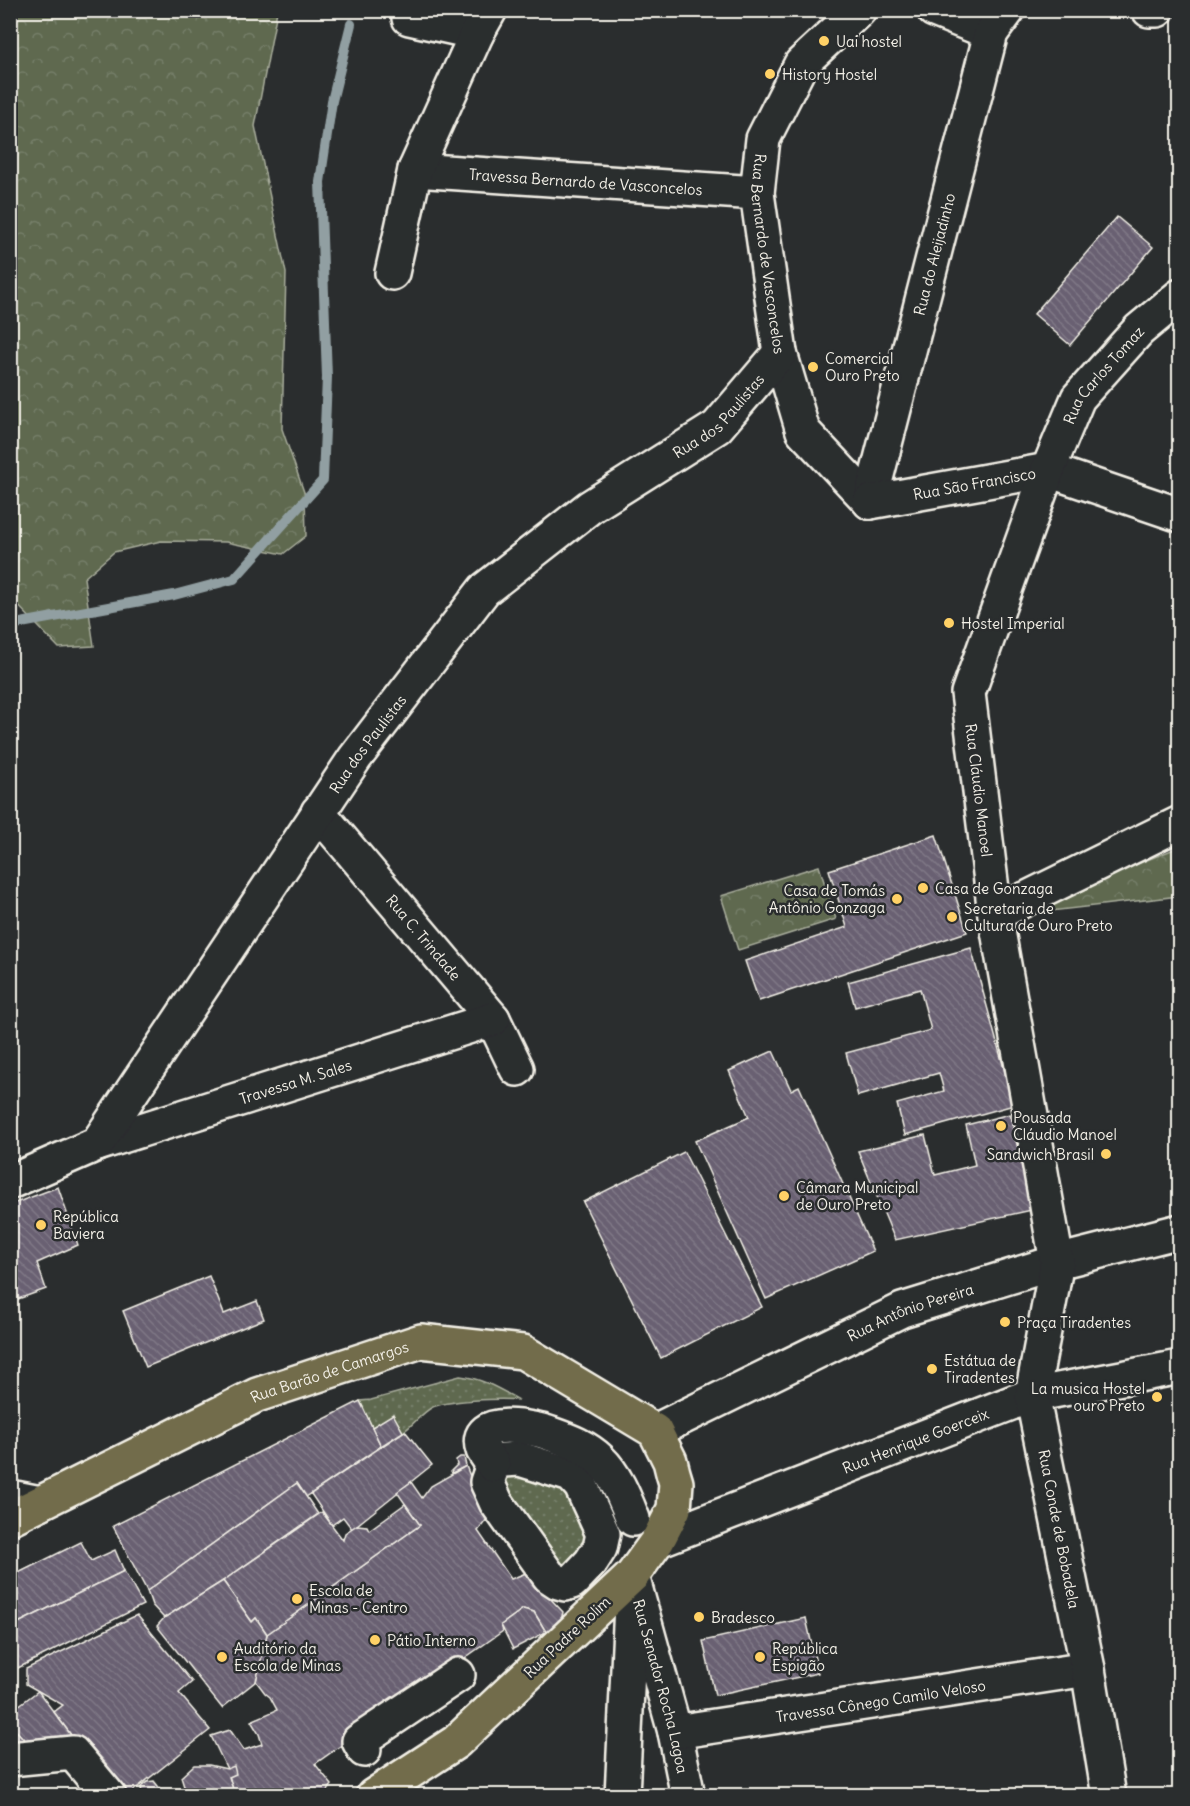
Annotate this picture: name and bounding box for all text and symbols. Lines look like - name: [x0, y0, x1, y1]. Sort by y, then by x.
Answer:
- place label: Uai hostel: [836, 32, 902, 51]
- marker: Uai hostel: [817, 34, 831, 48]
- place label: History Hostel: [782, 65, 877, 84]
- marker: History Hostel: [763, 67, 777, 81]
- street label: Rua Bernardo de Vasconcelos: [747, 153, 790, 355]
- street label: Travessa Bernardo de Vasconcelos: [468, 164, 703, 199]
- street label: Rua do Aleijadinho: [909, 191, 959, 317]
- street label: Rua Carlos Tomaz: [1059, 322, 1148, 427]
- place label: Comercial Ouro Preto: [825, 349, 900, 385]
- marker: Comercial Ouro Preto: [806, 360, 820, 374]
- street label: Rua dos Paulistas: [669, 370, 768, 462]
- street label: Rua São Francisco: [912, 463, 1037, 504]
- place label: Hostel Imperial: [961, 614, 1065, 633]
- marker: Hostel Imperial: [942, 616, 956, 630]
- street label: Rua dos Paulistas: [325, 690, 410, 797]
- street label: Rua Cláudio Manoel: [961, 722, 997, 858]
- place label: Casa de Gonzaga: [935, 879, 1054, 898]
- place label: Casa de Tomás Antônio Gonzaga: [769, 881, 885, 917]
- marker: Casa de Gonzaga: [916, 881, 930, 895]
- street label: Rua C. Trindade: [382, 891, 465, 984]
- marker: Casa de Tomás Antônio Gonzaga: [890, 892, 904, 906]
- place label: Secretaria de Cultura de Ouro Preto: [964, 899, 1113, 935]
- marker: Secretaria de Cultura de Ouro Preto: [945, 910, 959, 924]
- street label: Travessa M. Sales: [237, 1055, 354, 1108]
- place label: Pousada Cláudio Manoel: [1013, 1108, 1117, 1144]
- marker: Pousada Cláudio Manoel: [994, 1119, 1008, 1133]
- place label: Sandwich Brasil: [987, 1145, 1094, 1164]
- marker: Sandwich Brasil: [1099, 1147, 1113, 1161]
- place label: Câmara Municipal de Ouro Preto: [796, 1178, 918, 1214]
- marker: Câmara Municipal de Ouro Preto: [777, 1189, 791, 1203]
- place label: República Baviera: [53, 1207, 119, 1243]
- marker: República Baviera: [34, 1218, 48, 1232]
- street label: Rua Antônio Pereira: [844, 1279, 976, 1345]
- place label: Praça Tiradentes: [1017, 1313, 1131, 1332]
- marker: Praça Tiradentes: [998, 1315, 1012, 1329]
- street label: Rua Barão de Camargos: [247, 1336, 411, 1406]
- place label: Estátua de Tiradentes: [944, 1351, 1016, 1387]
- marker: Estátua de Tiradentes: [925, 1362, 939, 1376]
- place label: La musica Hostel ouro Preto: [1031, 1379, 1145, 1415]
- marker: La musica Hostel ouro Preto: [1150, 1390, 1164, 1404]
- street label: Rua Henrique Goerceix: [839, 1403, 992, 1477]
- street label: Rua Conde de Bobadela: [1034, 1448, 1084, 1611]
- place label: Escola de Minas - Centro: [309, 1581, 408, 1617]
- marker: Escola de Minas - Centro: [290, 1592, 304, 1606]
- street label: Rua Padre Rolim: [520, 1592, 614, 1682]
- street label: Rua Senador Rocha Lagoa: [629, 1597, 693, 1775]
- place label: Bradesco: [711, 1608, 775, 1627]
- marker: Bradesco: [692, 1610, 706, 1624]
- place label: Pátio Interno: [387, 1631, 476, 1650]
- marker: Pátio Interno: [368, 1633, 382, 1647]
- place label: Auditório da Escola de Minas: [234, 1639, 341, 1675]
- place label: República Espigão: [772, 1639, 838, 1675]
- marker: Auditório da Escola de Minas: [215, 1650, 229, 1664]
- marker: República Espigão: [753, 1650, 767, 1664]
- street label: Travessa Cônego Camilo Veloso: [774, 1675, 987, 1726]

